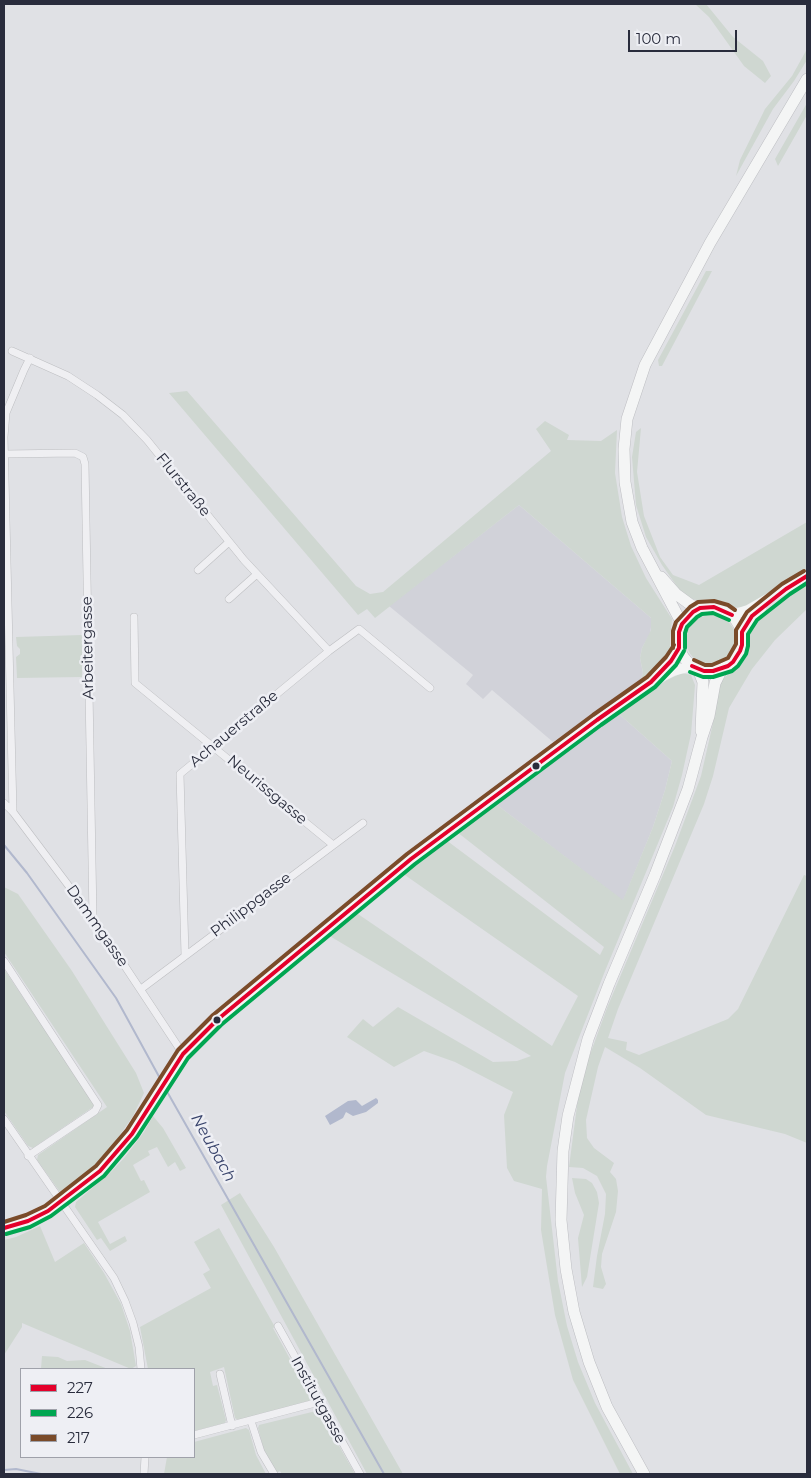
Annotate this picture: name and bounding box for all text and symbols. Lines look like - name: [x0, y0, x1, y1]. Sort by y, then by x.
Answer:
- scale bar: [631, 20, 740, 52]
- text: 100 m: [636, 29, 681, 48]
- street label: Flurstraße: [152, 450, 214, 520]
- street label: Arbeitergasse: [78, 596, 98, 700]
- street label: Achauerstraße: [186, 687, 282, 771]
- street label: Neurissgasse: [223, 751, 311, 829]
- unlabelled marker: [531, 761, 541, 771]
- street label: Philippgasse: [207, 869, 295, 941]
- street label: Dammgasse: [62, 882, 132, 970]
- unlabelled marker: [212, 1015, 222, 1025]
- water label: Neubach: [186, 1111, 240, 1185]
- street label: Institutgasse: [287, 1353, 349, 1447]
- legend: [20, 1368, 195, 1458]
- text: 227: [67, 1378, 93, 1397]
- text: 226: [67, 1403, 93, 1422]
- text: 217: [67, 1428, 90, 1447]

